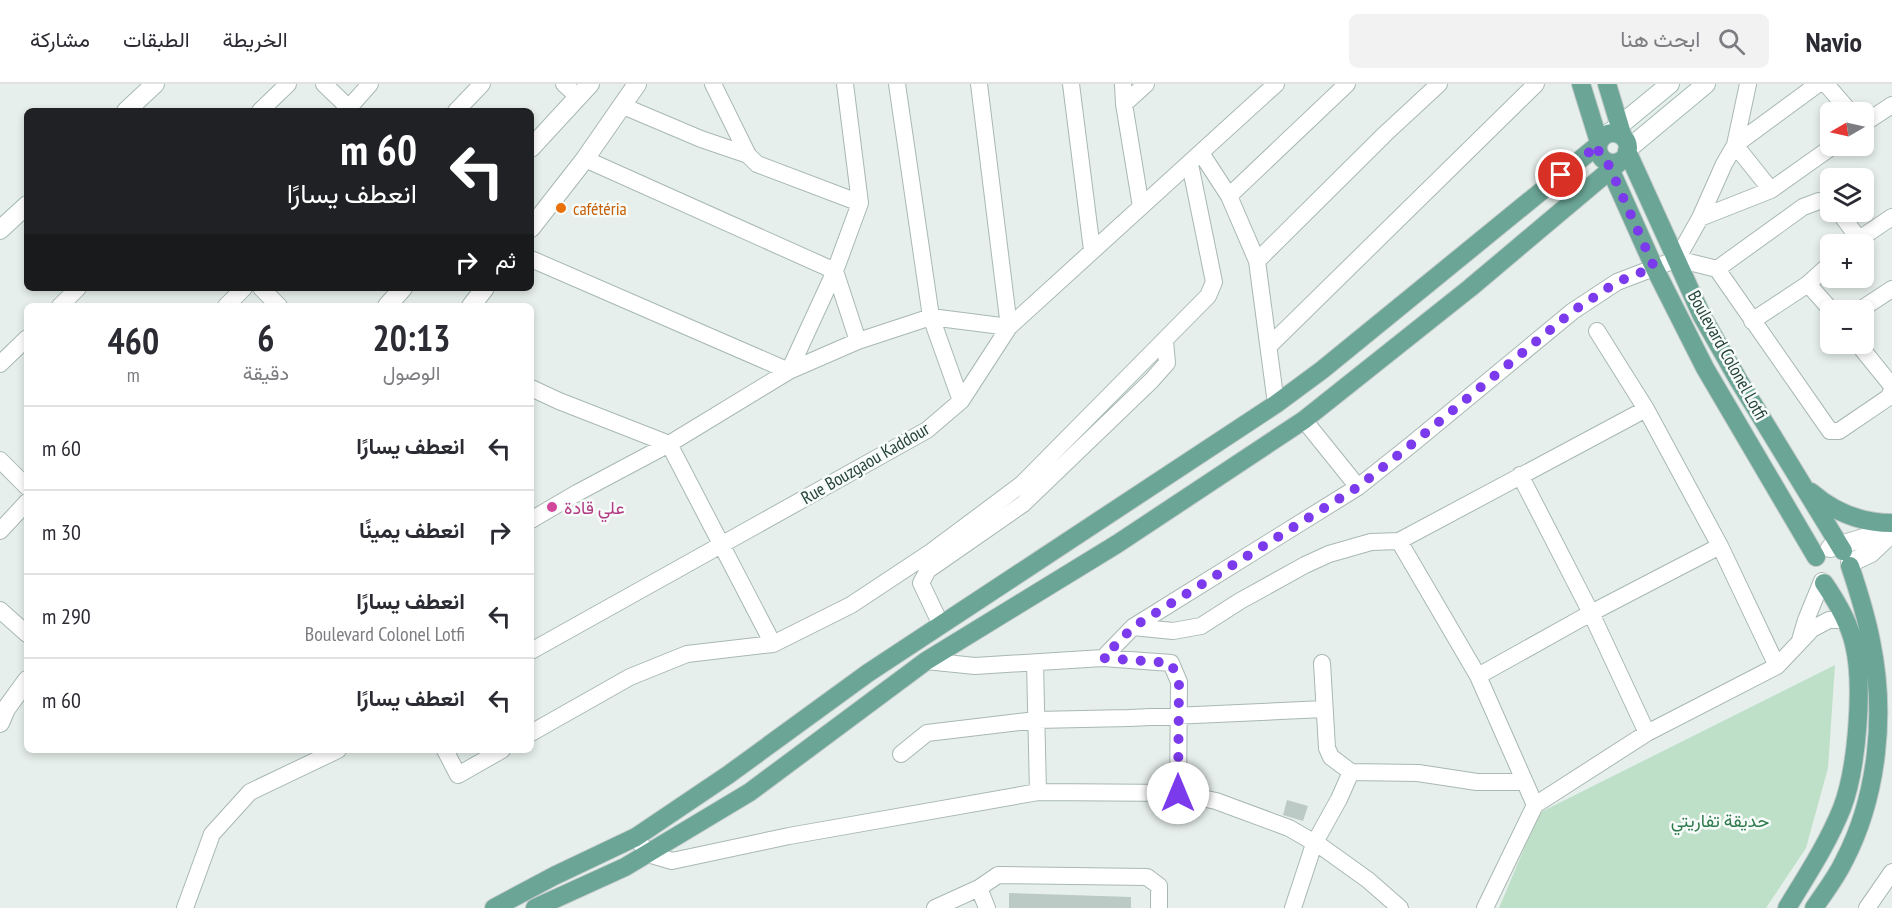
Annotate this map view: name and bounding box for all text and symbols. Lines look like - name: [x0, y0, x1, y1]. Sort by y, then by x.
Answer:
- search box: [1349, 14, 1769, 68]
- text: Navio: [1805, 23, 1862, 60]
- text: ابحث هنا: [1620, 25, 1700, 53]
- icon: search: [1715, 25, 1748, 58]
- text: مشاركة: [30, 26, 90, 53]
- text: الطبقات: [123, 26, 190, 53]
- text: الخريطة: [223, 26, 288, 53]
- north arrow: [1820, 102, 1874, 156]
- map controls: [1820, 102, 1874, 354]
- text: 60 m: [340, 122, 417, 177]
- icon: left: [438, 132, 516, 210]
- pin: [1535, 149, 1586, 200]
- icon: arrive: [1544, 158, 1577, 191]
- button: layers: [1820, 168, 1874, 222]
- text: انعطف يسارًا: [287, 176, 417, 210]
- place label: cafétéria: [573, 197, 627, 220]
- marker: cafétéria: [554, 201, 568, 215]
- button: +: [1820, 234, 1874, 288]
- icon: right: [450, 246, 483, 279]
- text: ثم: [495, 246, 516, 274]
- street label: Boulevard Colonel Lotfi: [1683, 286, 1773, 424]
- button: −: [1820, 300, 1874, 354]
- text: 6: [257, 314, 274, 361]
- text: 20:13: [373, 314, 450, 361]
- text: 460: [108, 317, 159, 364]
- text: دقيقة: [243, 360, 289, 386]
- text: الوصول: [383, 360, 440, 386]
- text: m: [127, 362, 140, 388]
- street label: Rue Bouzgaou Kaddour: [797, 417, 933, 509]
- text: انعطف يسارًا: [356, 432, 465, 460]
- icon: left: [483, 432, 516, 465]
- text: 60 m: [42, 434, 81, 462]
- place label: علي قادة: [564, 496, 625, 523]
- marker: علي قادة: [545, 500, 559, 514]
- text: انعطف يمينًا: [359, 516, 465, 544]
- icon: right: [483, 516, 516, 549]
- text: 30 m: [42, 518, 81, 546]
- text: انعطف يسارًا: [356, 587, 465, 615]
- icon: left: [483, 600, 516, 633]
- text: 290 m: [42, 602, 91, 630]
- text: Boulevard Colonel Lotfi: [305, 621, 465, 647]
- text: انعطف يسارًا: [356, 684, 465, 712]
- icon: left: [483, 684, 516, 717]
- text: 60 m: [42, 686, 81, 714]
- position arrow: [1146, 761, 1210, 825]
- park label: حديقة تفاريتي: [1671, 809, 1769, 836]

